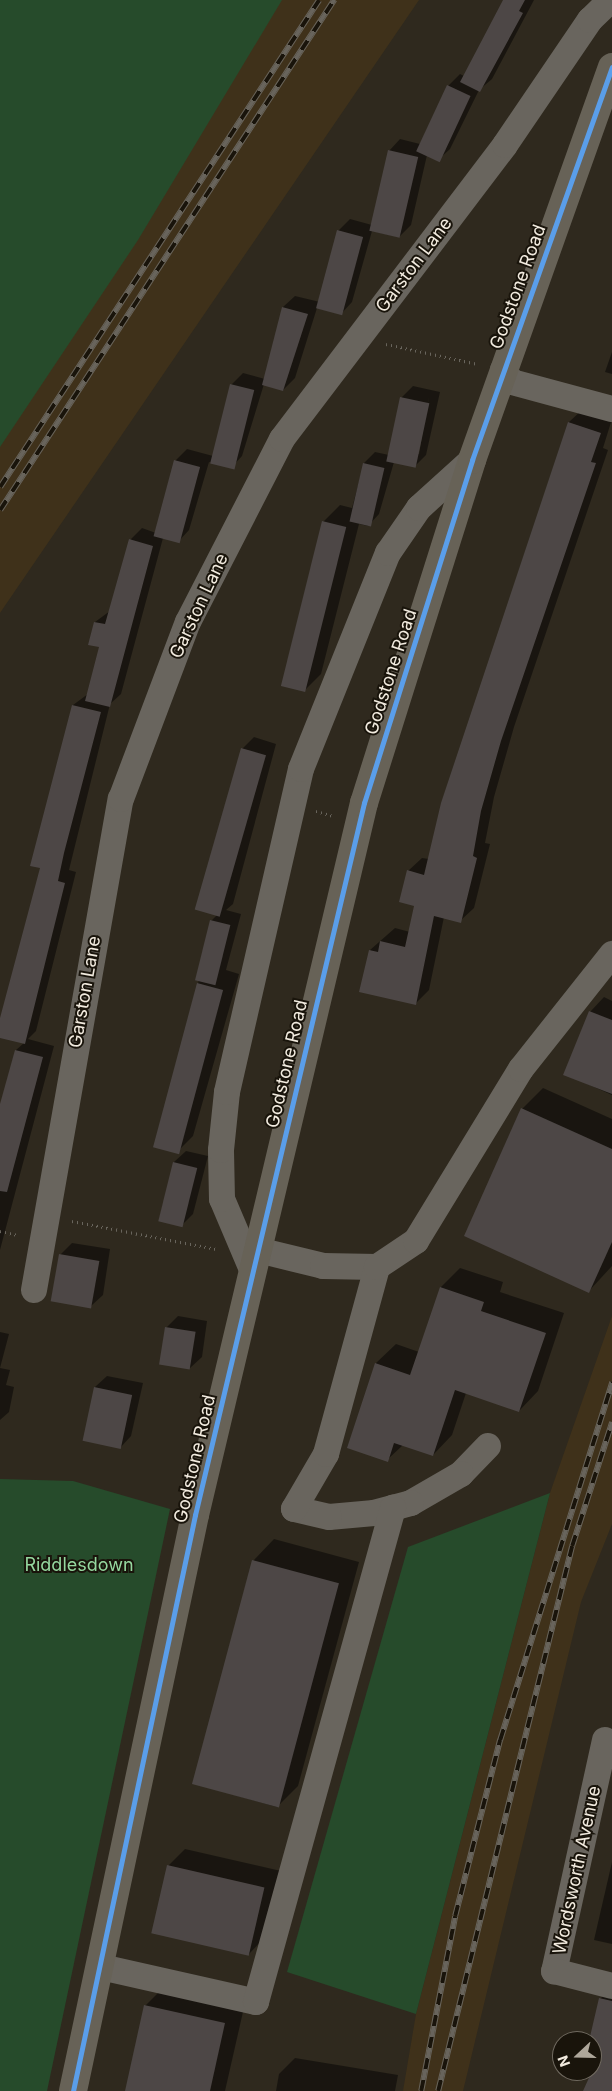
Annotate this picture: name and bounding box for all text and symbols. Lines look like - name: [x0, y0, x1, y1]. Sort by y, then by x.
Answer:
- street label: Garston Lane: [371, 213, 457, 317]
- street label: Godstone Road: [485, 222, 551, 352]
- street label: Garston Lane: [165, 550, 233, 662]
- street label: Godstone Road: [361, 606, 421, 738]
- street label: Garston Lane: [65, 934, 105, 1050]
- street label: Godstone Road: [262, 998, 312, 1130]
- street label: Godstone Road: [170, 1393, 220, 1525]
- park label: Riddlesdown: [24, 1554, 134, 1576]
- street label: Wordsworth Avenue: [549, 1784, 605, 1956]
- north arrow: [552, 2031, 602, 2081]
- text: N: [554, 2053, 573, 2069]

